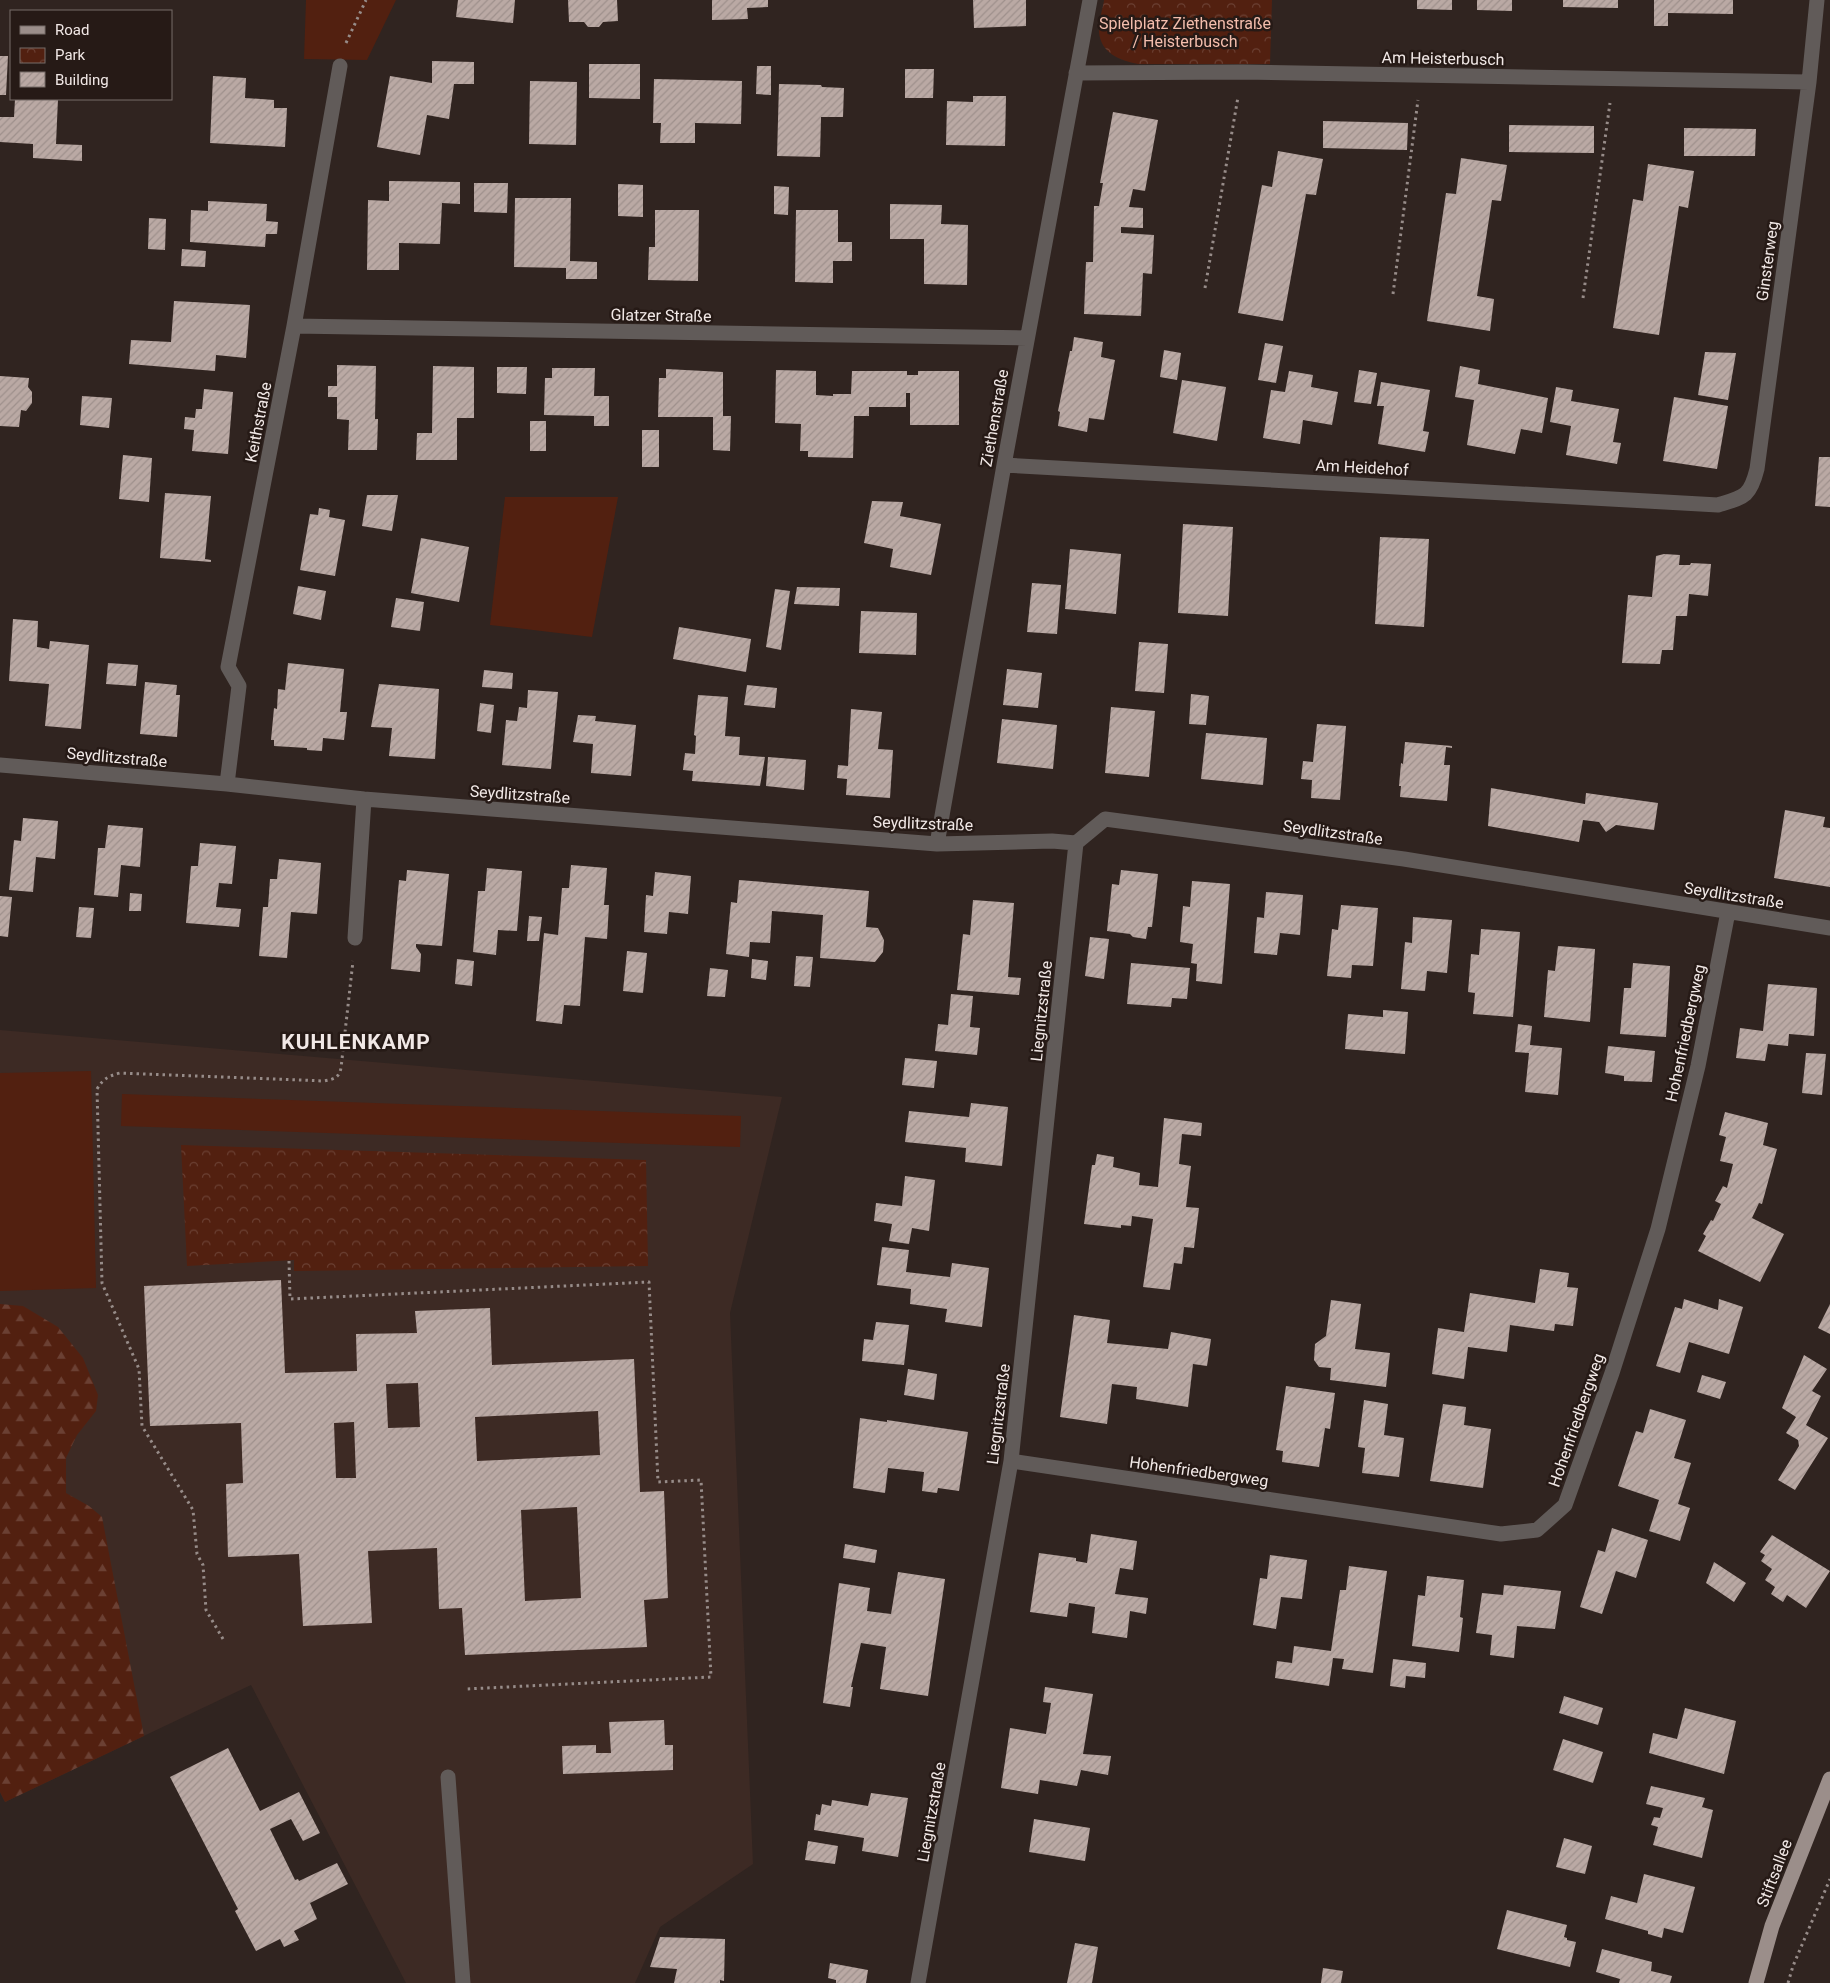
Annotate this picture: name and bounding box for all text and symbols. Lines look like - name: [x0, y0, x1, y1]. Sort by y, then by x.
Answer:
- legend: [10, 10, 172, 100]
- park label: Spielplatz Ziethenstraße / Heisterbusch: [1099, 14, 1271, 51]
- text: Road: [55, 21, 89, 39]
- text: Park: [55, 46, 86, 64]
- street label: Am Heisterbusch: [1381, 48, 1505, 69]
- text: Building: [55, 71, 109, 89]
- street label: Ginsterweg: [1752, 220, 1783, 302]
- street label: Glatzer Straße: [610, 305, 712, 326]
- street label: Ziethenstraße: [977, 368, 1012, 468]
- street label: Keithstraße: [241, 380, 276, 464]
- street label: Am Heidehof: [1315, 456, 1409, 479]
- street label: Seydlitzstraße: [66, 744, 168, 771]
- street label: Seydlitzstraße: [469, 782, 571, 807]
- street label: Seydlitzstraße: [872, 812, 974, 835]
- street label: Seydlitzstraße: [1282, 816, 1384, 849]
- street label: Seydlitzstraße: [1683, 878, 1785, 913]
- street label: Liegnitzstraße: [1027, 960, 1056, 1062]
- street label: Hohenfriedbergweg: [1662, 963, 1709, 1104]
- district label: KUHLENKAMP: [281, 1030, 431, 1054]
- street label: Hohenfriedbergweg: [1545, 1351, 1608, 1490]
- street label: Liegnitzstraße: [983, 1363, 1014, 1465]
- street label: Hohenfriedbergweg: [1128, 1452, 1270, 1491]
- street label: Liegnitzstraße: [913, 1761, 950, 1864]
- street label: Stiftsallee: [1753, 1837, 1796, 1910]

